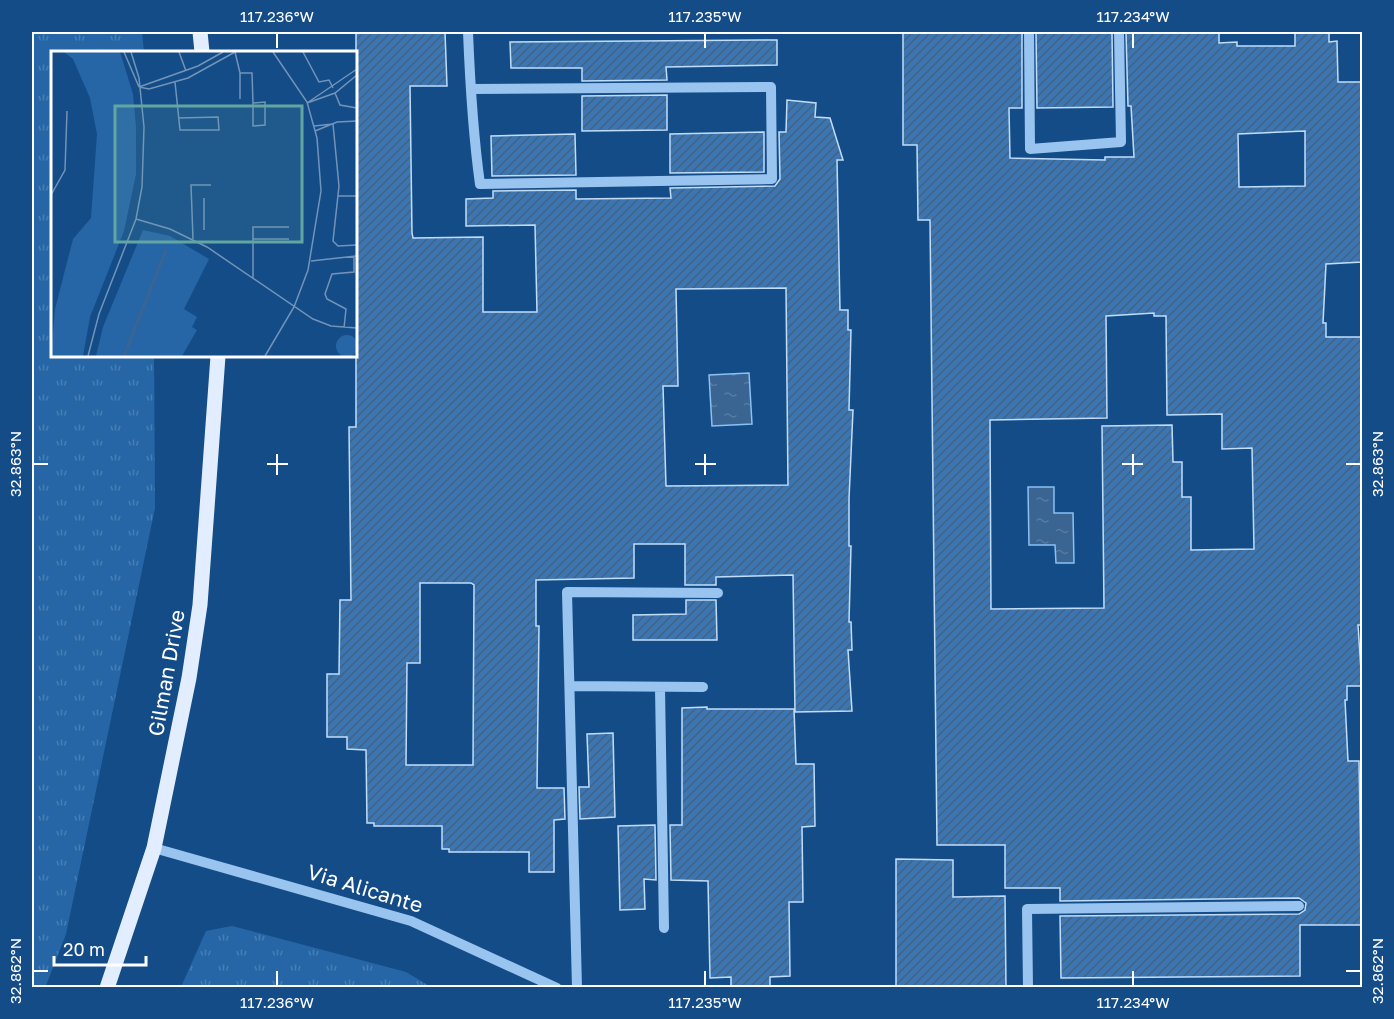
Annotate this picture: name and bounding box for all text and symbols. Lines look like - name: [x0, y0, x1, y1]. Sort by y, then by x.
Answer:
- text: 117.236°W: [240, 7, 314, 25]
- text: 117.235°W: [668, 7, 742, 25]
- text: 117.234°W: [1096, 7, 1170, 25]
- inset map: [51, 51, 357, 357]
- text: 32.863°N: [6, 431, 24, 497]
- text: 32.863°N: [1368, 431, 1386, 497]
- street label: Gilman Drive: [142, 608, 190, 738]
- street label: Via Alicante: [304, 858, 426, 918]
- scale bar: [54, 929, 146, 967]
- text: 32.862°N: [6, 938, 24, 1004]
- text: 20 m: [63, 938, 105, 960]
- text: 32.862°N: [1368, 938, 1386, 1004]
- text: 117.236°W: [240, 993, 314, 1011]
- text: 117.235°W: [668, 993, 742, 1011]
- text: 117.234°W: [1096, 993, 1170, 1011]

